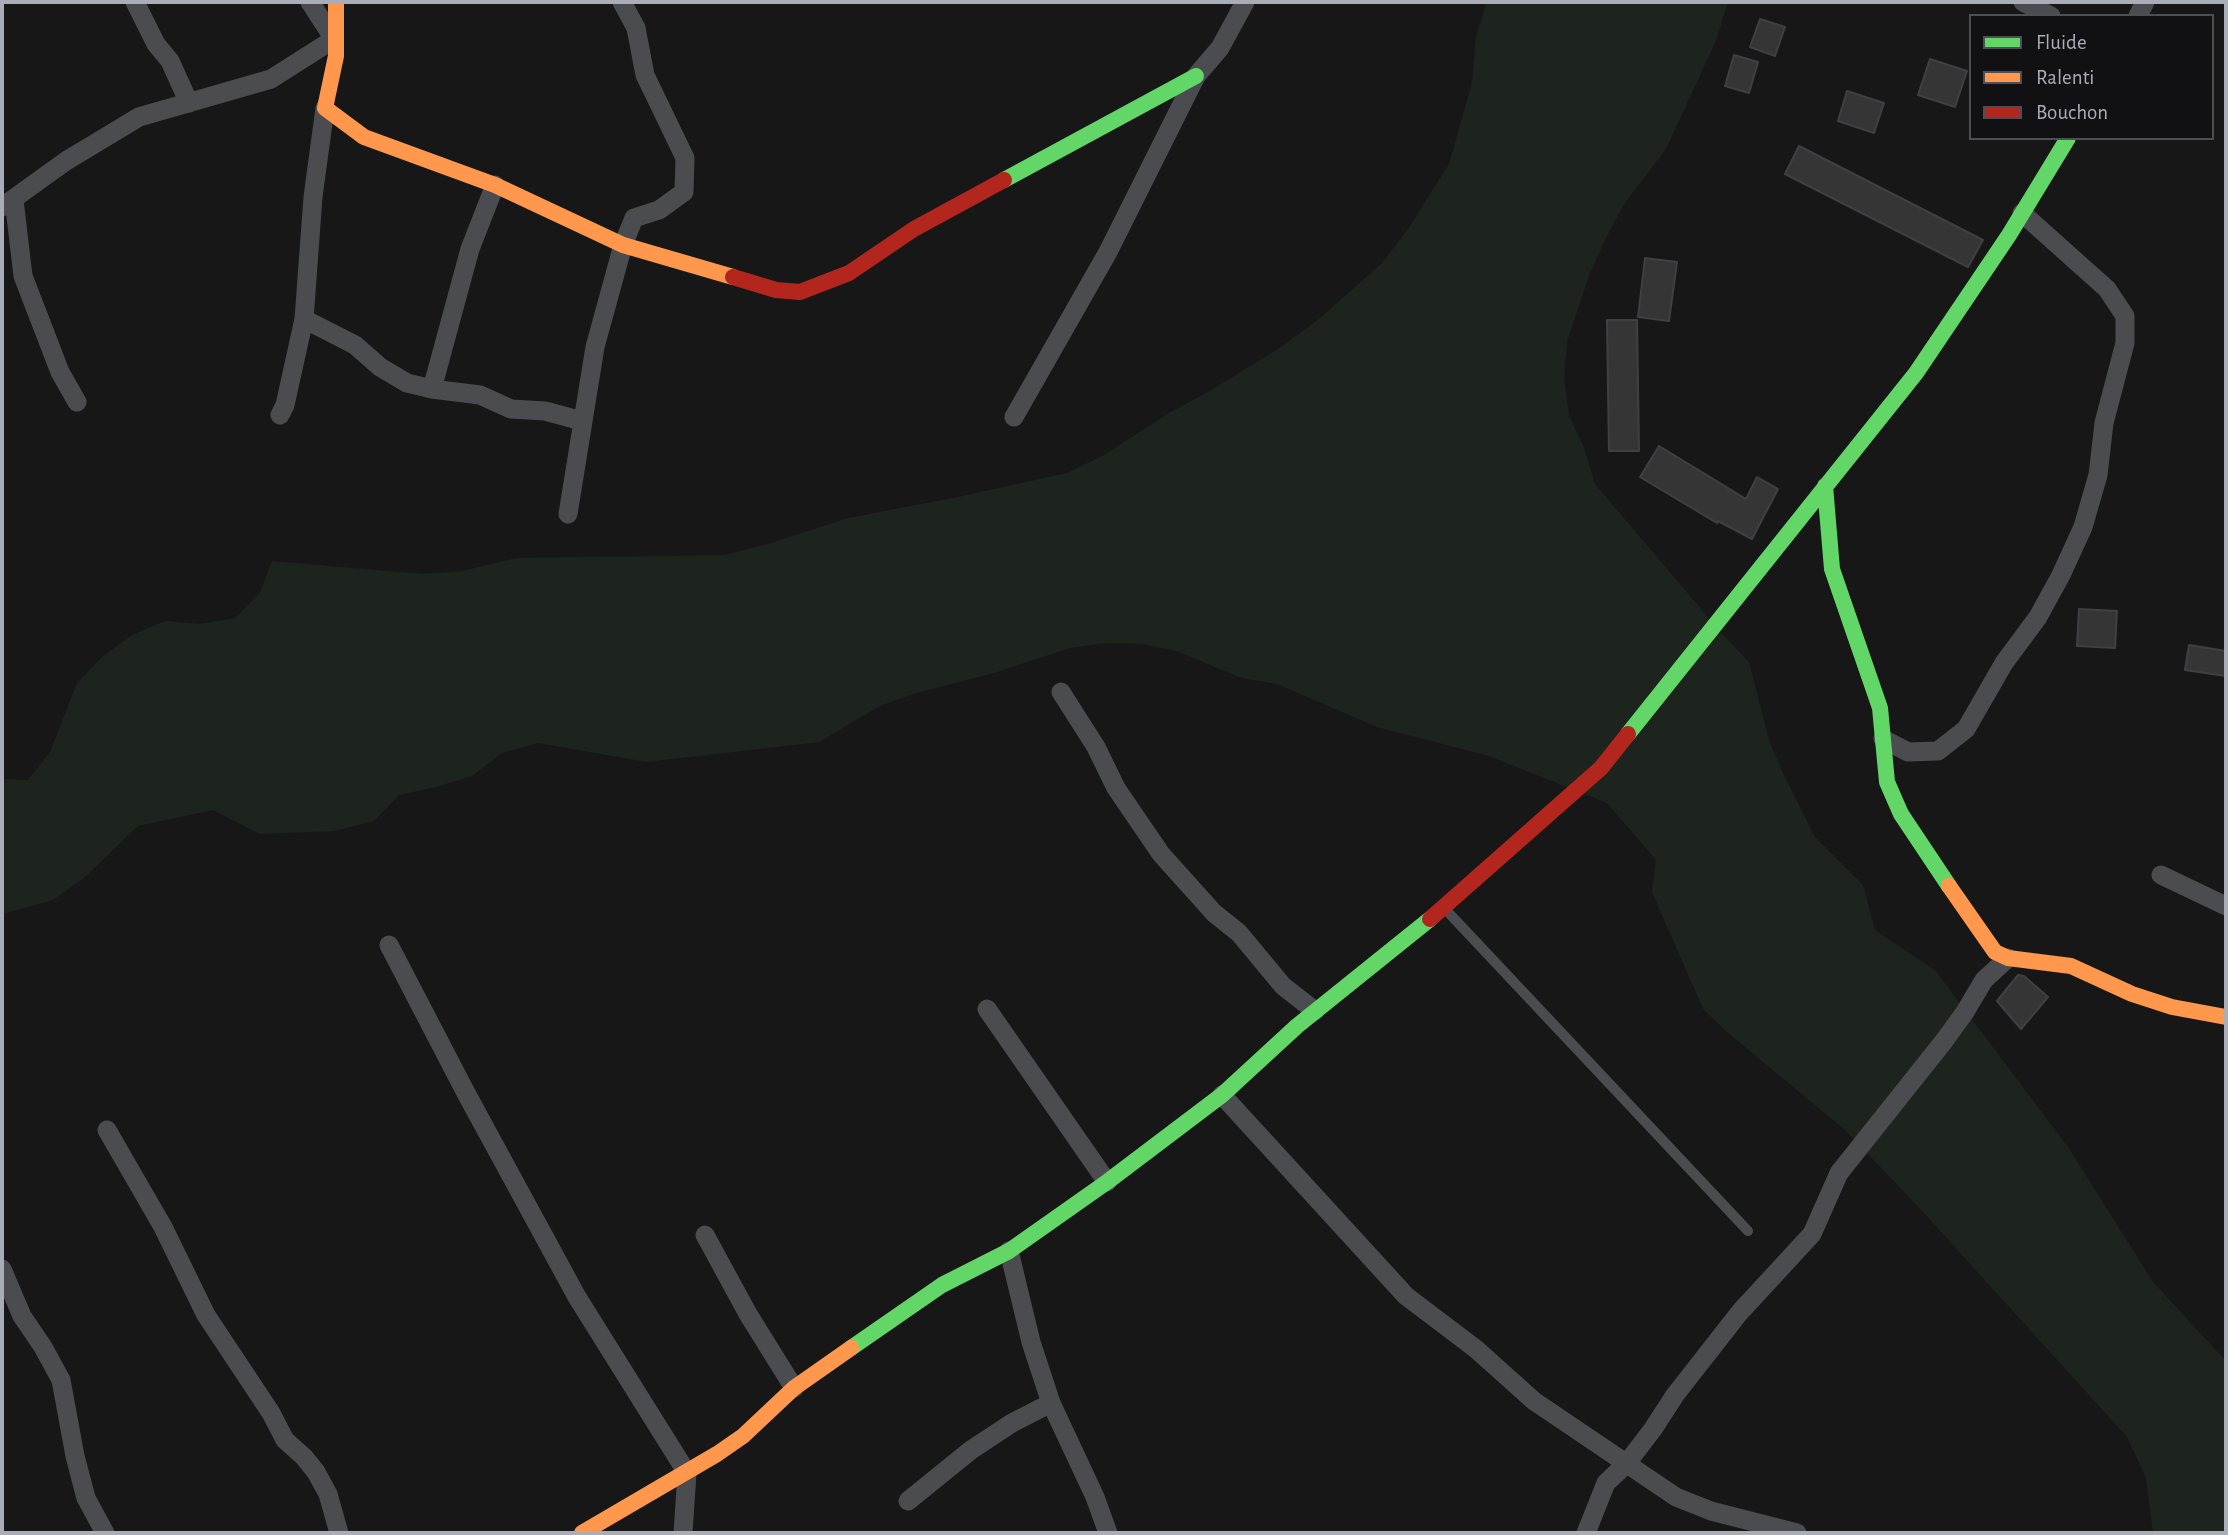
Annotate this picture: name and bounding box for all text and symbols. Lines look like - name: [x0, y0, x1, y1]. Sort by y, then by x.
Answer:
- legend: [1969, 14, 2214, 140]
- text: Fluide: [2036, 32, 2087, 53]
- text: Ralenti: [2036, 67, 2094, 88]
- text: Bouchon: [2036, 102, 2108, 123]

